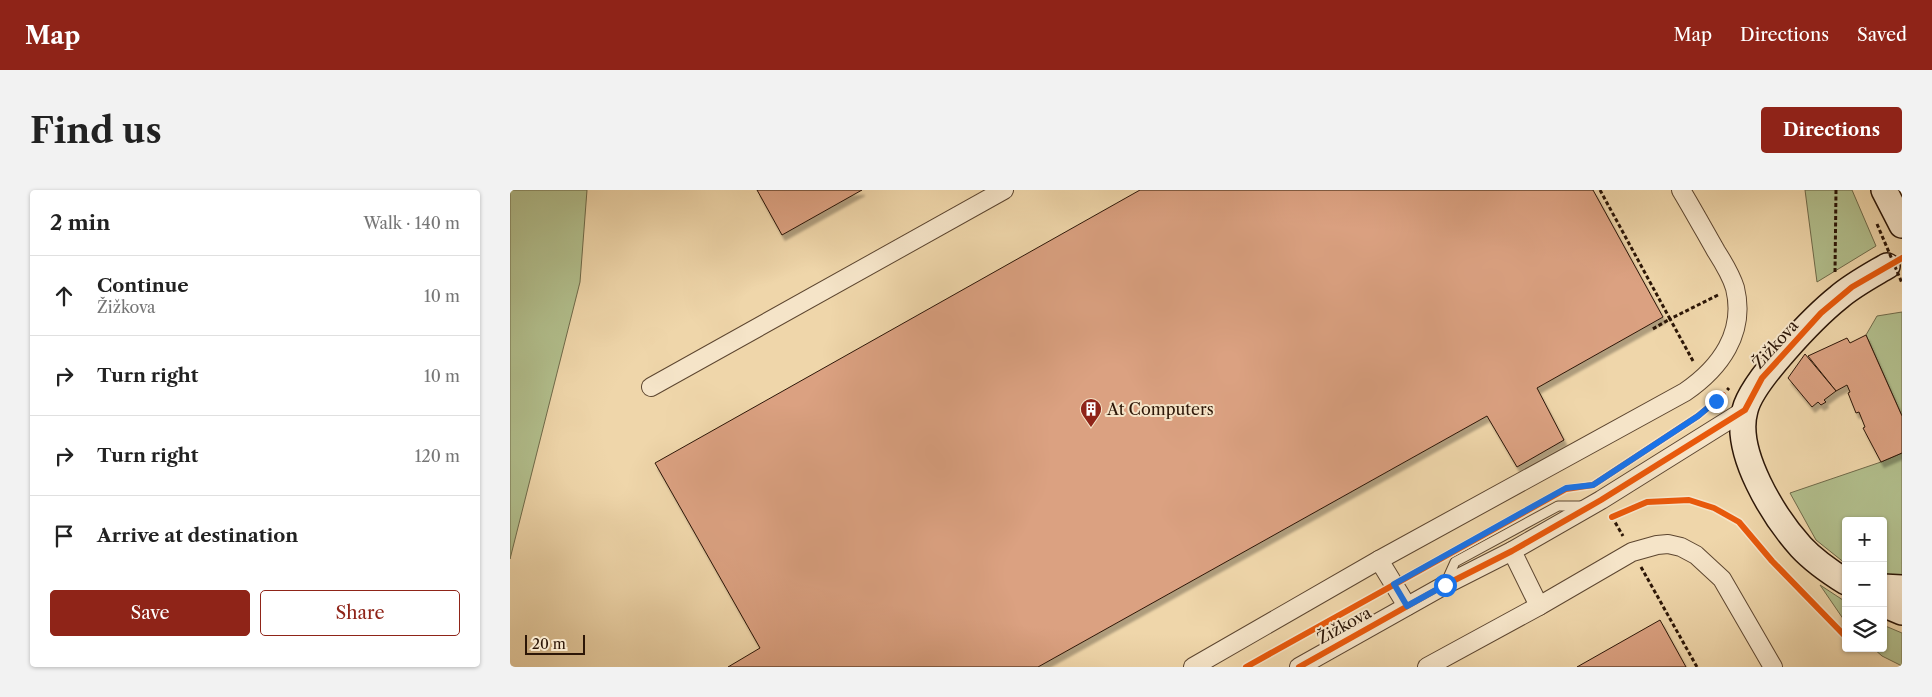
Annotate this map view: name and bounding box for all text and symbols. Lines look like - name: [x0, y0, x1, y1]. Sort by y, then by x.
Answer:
- text: Map: [25, 21, 80, 50]
- text: Map: [1673, 24, 1712, 46]
- text: Directions: [1740, 24, 1829, 46]
- text: Saved: [1857, 24, 1907, 46]
- button: Directions: [1761, 107, 1902, 153]
- text: Find us: [30, 109, 162, 152]
- text: 2 min: [50, 210, 110, 235]
- text: Walk · 140 m: [363, 213, 460, 233]
- text: Continue: [97, 274, 189, 297]
- icon: ahead: [50, 282, 78, 310]
- text: 10 m: [424, 286, 460, 306]
- text: Žižkova: [97, 297, 156, 317]
- street label: Žižkova: [1747, 314, 1802, 372]
- icon: right: [50, 362, 78, 390]
- text: Turn right: [97, 364, 198, 387]
- text: 10 m: [424, 366, 460, 386]
- route end: [1705, 390, 1728, 413]
- building icon: At Computers: [1079, 397, 1103, 428]
- place label: At Computers: [1106, 399, 1214, 419]
- icon: right: [50, 442, 78, 470]
- text: Turn right: [97, 444, 198, 467]
- text: 120 m: [415, 446, 460, 466]
- map controls: [1842, 517, 1887, 652]
- button: +: [1842, 517, 1887, 562]
- icon: arrive: [50, 522, 78, 550]
- text: Arrive at destination: [97, 524, 298, 547]
- button: −: [1842, 562, 1887, 607]
- route start: [1434, 574, 1457, 597]
- button: Save: [50, 590, 250, 636]
- button: Share: [260, 590, 460, 636]
- street label: Žižkova: [1313, 601, 1375, 648]
- button: layers: [1842, 607, 1887, 652]
- scale bar: [525, 632, 585, 655]
- text: 20 m: [532, 635, 566, 653]

